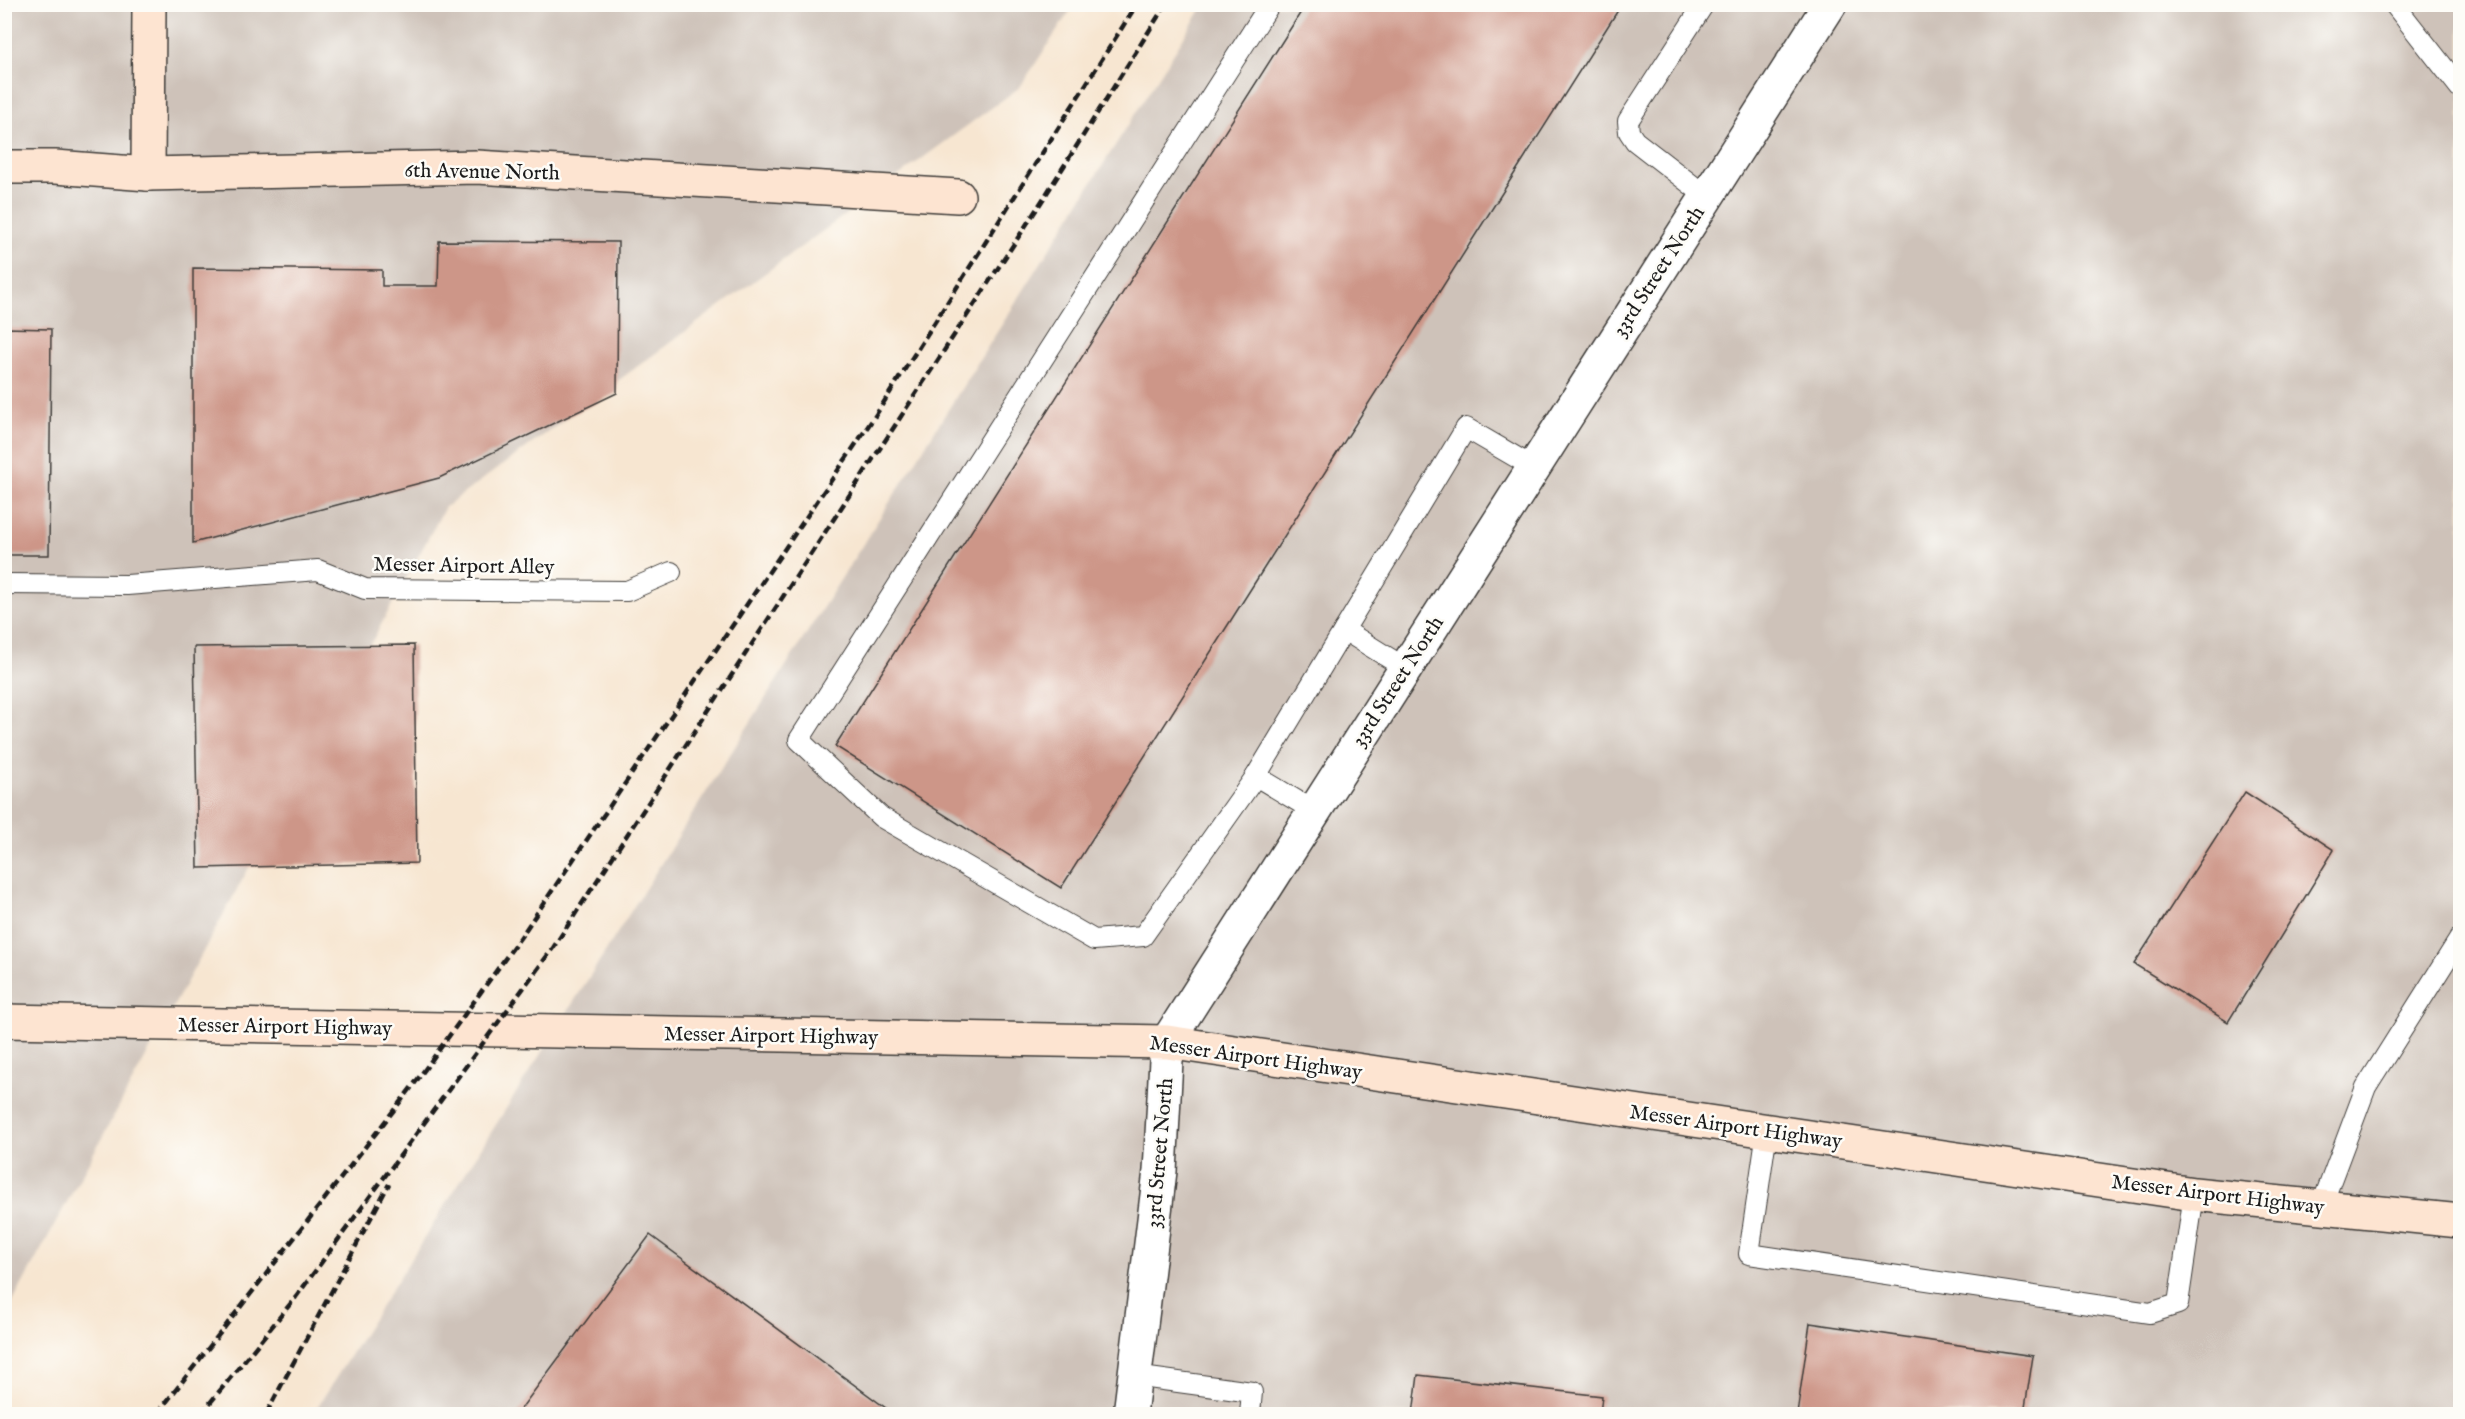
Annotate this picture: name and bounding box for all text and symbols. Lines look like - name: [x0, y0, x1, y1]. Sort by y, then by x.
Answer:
- street label: 6th Avenue North: [404, 158, 560, 187]
- street label: 33rd Street North: [1607, 201, 1712, 342]
- street label: Messer Airport Alley: [373, 551, 555, 582]
- street label: 33rd Street North: [1346, 611, 1451, 752]
- street label: Messer Airport Highway: [178, 1012, 393, 1043]
- street label: Messer Airport Highway: [664, 1021, 879, 1052]
- street label: Messer Airport Highway: [1148, 1030, 1365, 1087]
- street label: 33rd Street North: [1140, 1077, 1181, 1229]
- street label: Messer Airport Highway: [1628, 1099, 1845, 1156]
- street label: Messer Airport Highway: [2110, 1169, 2327, 1222]

